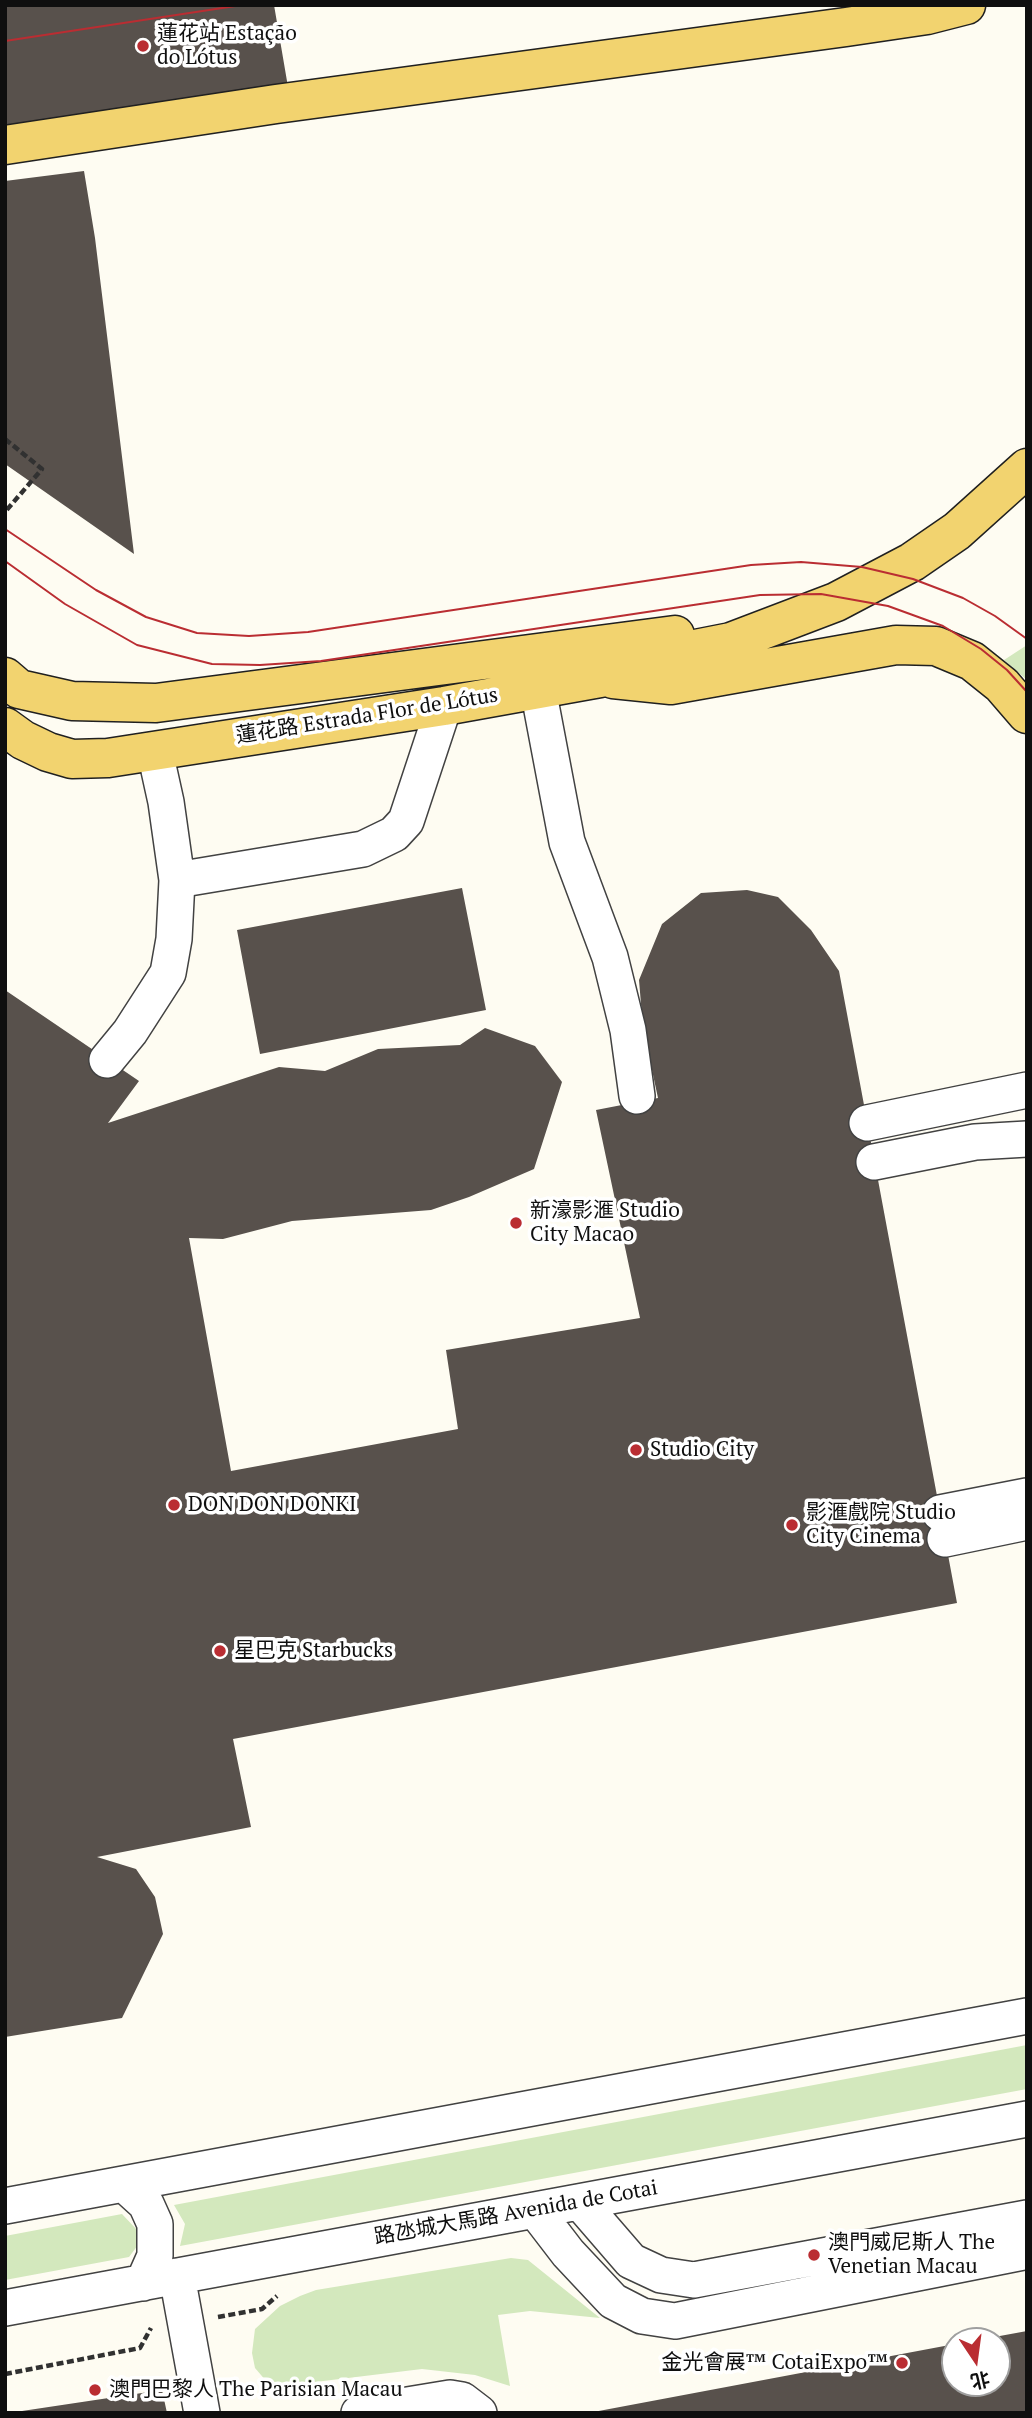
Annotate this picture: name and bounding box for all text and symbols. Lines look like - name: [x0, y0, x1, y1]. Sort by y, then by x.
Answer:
- place label: 蓮花站 Estação do Lótus: [157, 21, 297, 71]
- marker: 蓮花站 Estação do Lótus: [135, 38, 151, 54]
- street label: 蓮花路 Estrada Flor de Lótus: [234, 683, 500, 749]
- place label: 新濠影滙 Studio City Macao: [530, 1198, 680, 1248]
- marker: 新濠影滙 Studio City Macao: [508, 1215, 524, 1231]
- place label: Studio City: [650, 1437, 754, 1463]
- marker: Studio City: [628, 1442, 644, 1458]
- place label: DON DON DONKI: [188, 1492, 357, 1518]
- marker: DON DON DONKI: [166, 1497, 182, 1513]
- place label: 影滙戲院 Studio City Cinema: [806, 1500, 956, 1550]
- marker: 影滙戲院 Studio City Cinema: [784, 1517, 800, 1533]
- place label: 星巴克 Starbucks: [234, 1638, 393, 1664]
- marker: 星巴克 Starbucks: [212, 1643, 228, 1659]
- street label: 路氹城大馬路 Avenida de Cotai: [372, 2176, 660, 2250]
- place label: 澳門威尼斯人 The Venetian Macau: [828, 2230, 995, 2280]
- marker: 澳門威尼斯人 The Venetian Macau: [806, 2247, 822, 2263]
- north arrow: [941, 2327, 1011, 2397]
- place label: 金光會展™ CotaiExpo™: [661, 2350, 888, 2376]
- marker: 金光會展™ CotaiExpo™: [894, 2355, 910, 2371]
- text: 北: [968, 2367, 992, 2395]
- place label: 澳門巴黎人 The Parisian Macau: [109, 2377, 402, 2403]
- marker: 澳門巴黎人 The Parisian Macau: [87, 2382, 103, 2398]

